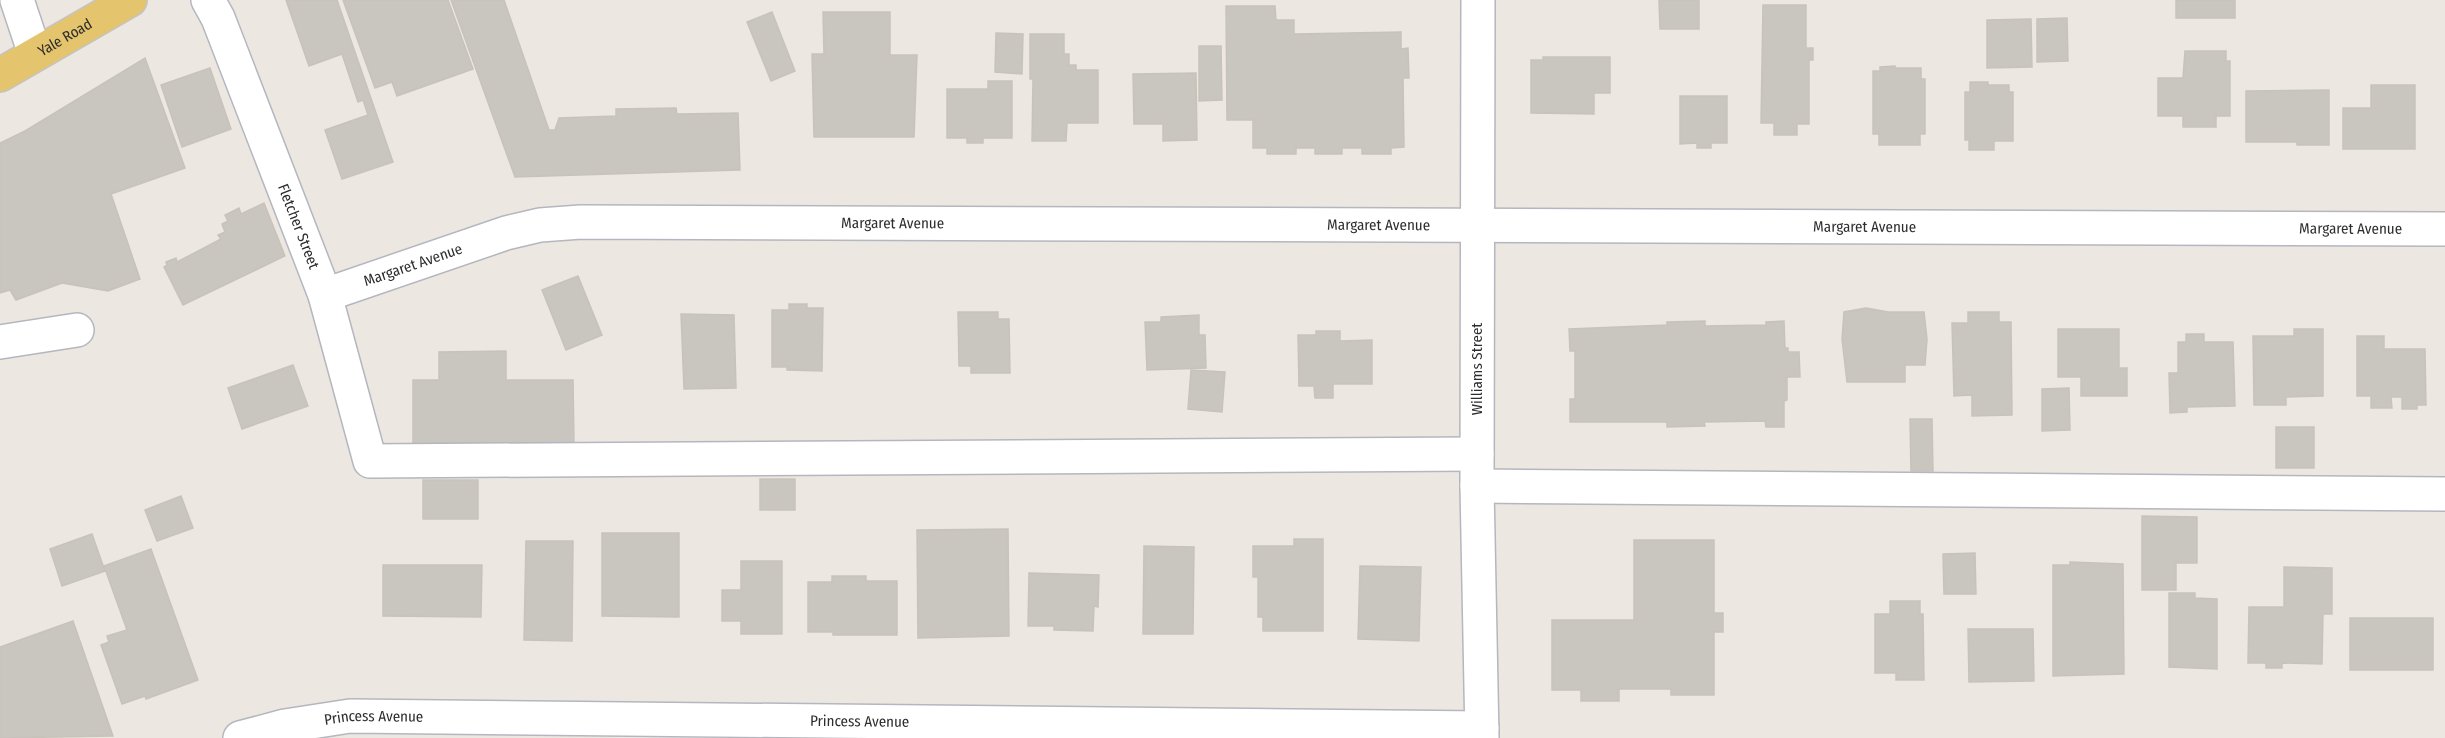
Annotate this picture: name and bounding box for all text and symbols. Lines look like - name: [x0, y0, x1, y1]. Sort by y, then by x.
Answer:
- street label: Yale Road: [35, 15, 95, 60]
- street label: Fletcher Street: [274, 181, 323, 272]
- street label: Margaret Avenue: [841, 214, 944, 232]
- street label: Margaret Avenue: [1327, 216, 1430, 234]
- street label: Margaret Avenue: [1813, 218, 1916, 236]
- street label: Margaret Avenue: [2299, 219, 2402, 238]
- street label: Margaret Avenue: [361, 240, 465, 290]
- street label: Williams Street: [1468, 323, 1486, 415]
- street label: Princess Avenue: [323, 707, 423, 729]
- street label: Princess Avenue: [810, 712, 909, 731]

